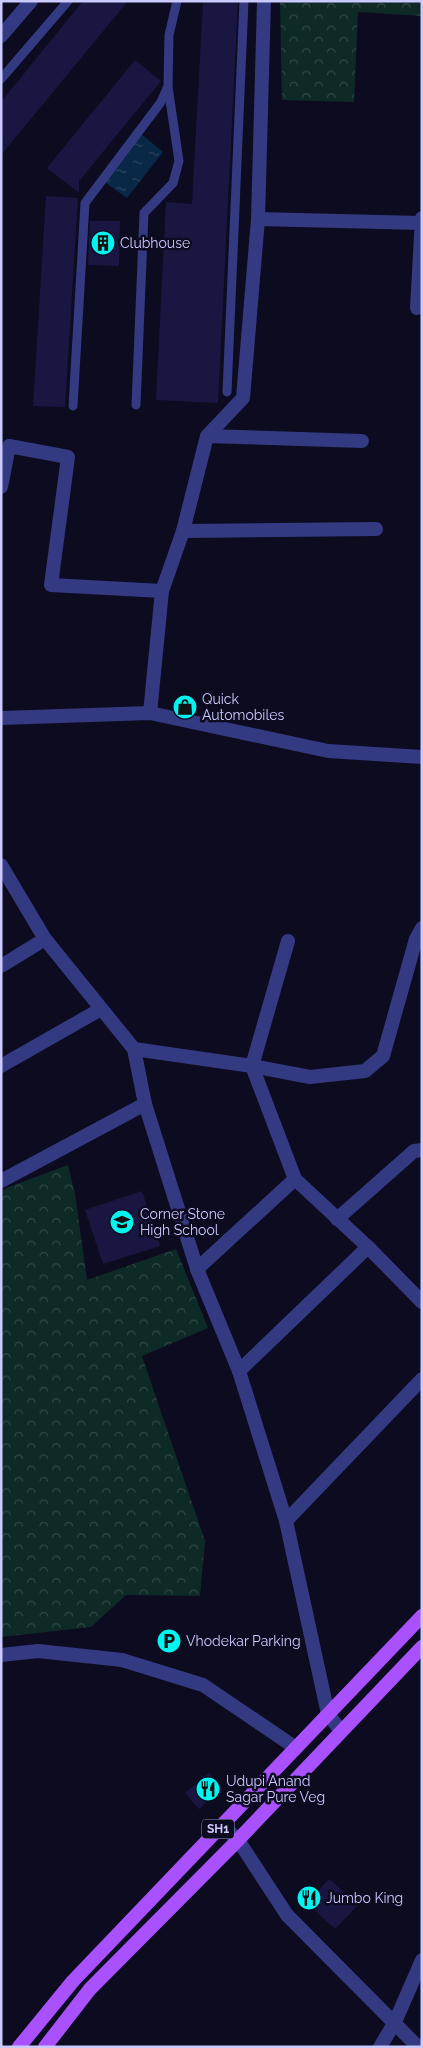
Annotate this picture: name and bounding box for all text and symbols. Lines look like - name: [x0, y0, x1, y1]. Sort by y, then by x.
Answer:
- building icon: Clubhouse: [90, 230, 116, 256]
- place label: Clubhouse: [120, 235, 190, 251]
- place label: Quick Automobiles: [202, 691, 284, 723]
- shop icon: Quick Automobiles: [172, 694, 198, 720]
- place label: Corner Stone High School: [140, 1206, 225, 1238]
- school or university icon: Corner Stone High School: [109, 1209, 135, 1235]
- parking icon: Vhodekar Parking: [156, 1628, 182, 1654]
- place label: Vhodekar Parking: [186, 1633, 301, 1649]
- place label: Udupi Anand Sagar Pure Veg: [226, 1773, 325, 1805]
- restaurant icon: Udupi Anand Sagar Pure Veg: [195, 1776, 221, 1802]
- road number: SH1: [202, 1820, 234, 1838]
- restaurant icon: Jumbo King: [296, 1885, 322, 1911]
- place label: Jumbo King: [326, 1890, 403, 1906]

